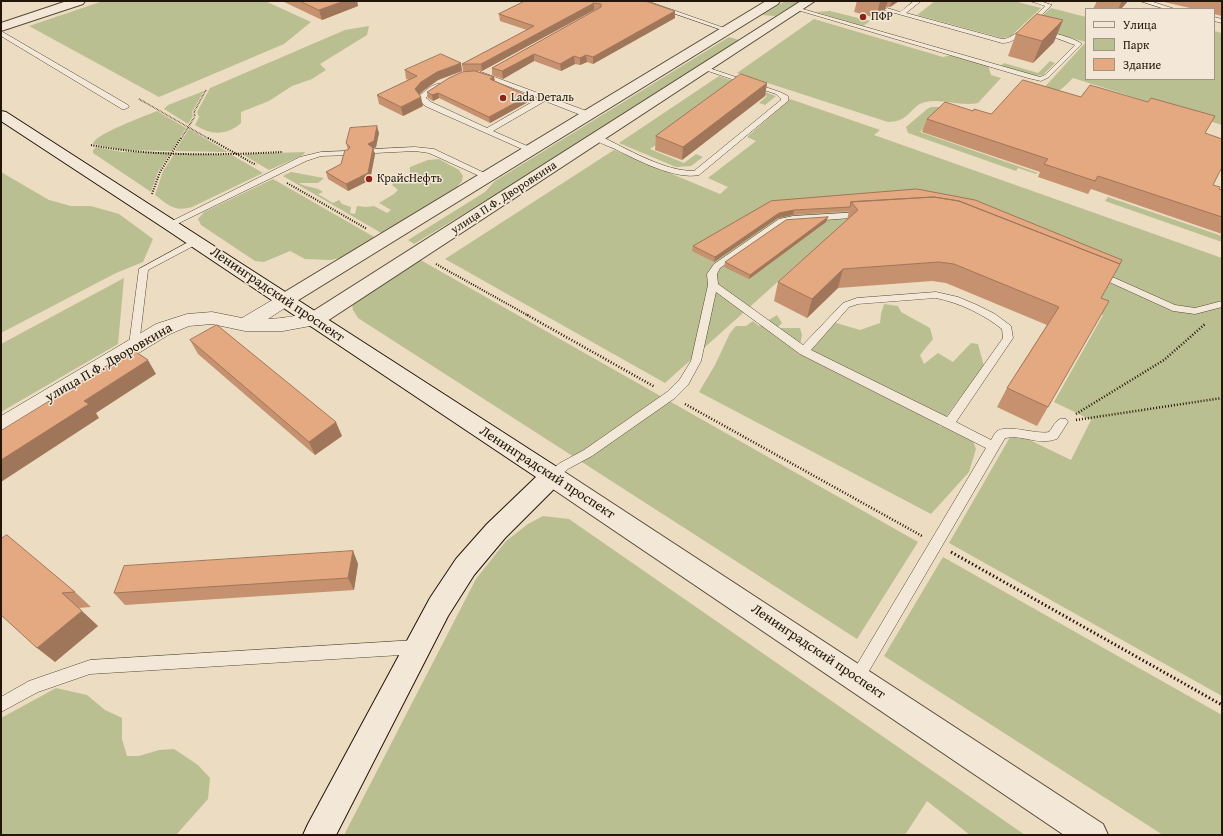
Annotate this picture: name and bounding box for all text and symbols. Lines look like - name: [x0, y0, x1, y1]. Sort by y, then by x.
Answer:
- legend: [1085, 8, 1215, 80]
- place label: ПФР: [871, 10, 893, 24]
- marker: ПФР: [858, 12, 868, 22]
- text: Улица: [1123, 16, 1157, 33]
- text: Парк: [1123, 36, 1149, 53]
- text: Здание: [1123, 56, 1161, 73]
- place label: Lada Dеталь: [511, 91, 574, 105]
- marker: Lada Dеталь: [498, 93, 508, 103]
- street label: улица П.Ф. Дворовкина: [448, 158, 560, 238]
- place label: КрайсНефть: [377, 172, 442, 186]
- marker: КрайсНефть: [364, 174, 374, 184]
- street label: Ленинградский проспект: [207, 244, 347, 346]
- street label: улица П.Ф. Дворовкина: [43, 320, 175, 406]
- street label: Ленинградский проспект: [476, 423, 618, 523]
- street label: Ленинградский проспект: [748, 601, 888, 703]

